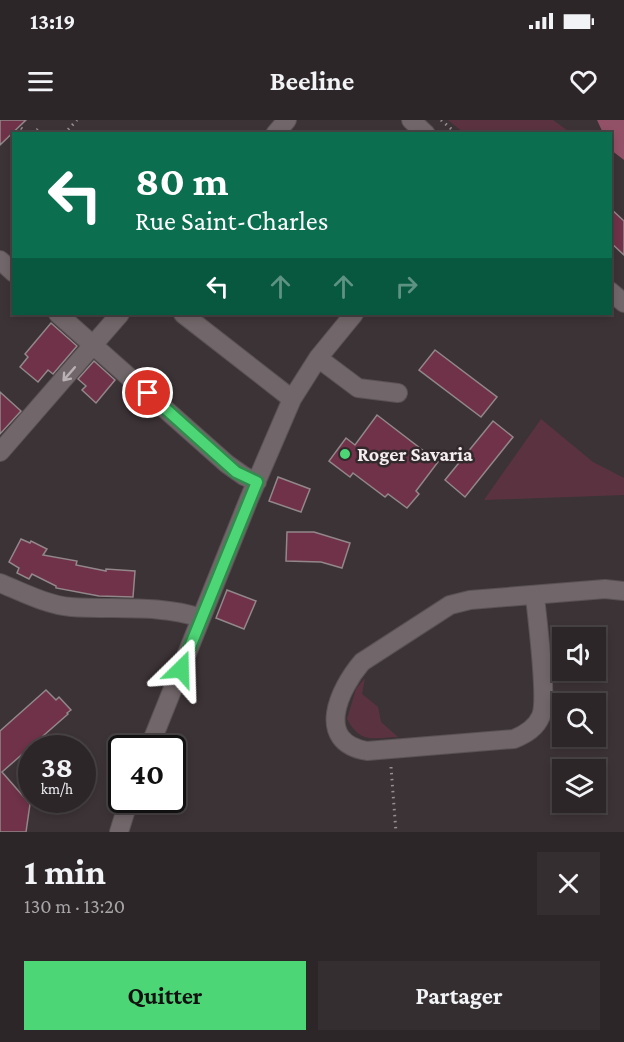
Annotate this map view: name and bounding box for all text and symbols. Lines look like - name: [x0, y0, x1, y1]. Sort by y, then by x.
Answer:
- text: 13:19: [30, 9, 75, 34]
- icon: menu: [24, 65, 57, 98]
- icon: heart: [567, 65, 600, 98]
- text: Beeline: [270, 66, 354, 96]
- icon: left: [36, 156, 114, 234]
- text: 80 m: [135, 157, 229, 204]
- text: Rue Saint-Charles: [135, 206, 328, 236]
- icon: left: [201, 270, 234, 303]
- icon: ahead: [264, 270, 297, 303]
- icon: ahead: [327, 270, 360, 303]
- icon: right: [390, 270, 423, 303]
- one-way arrow: [62, 366, 76, 381]
- pin: [122, 367, 173, 418]
- icon: arrive: [131, 376, 164, 409]
- place label: Roger Savaria: [357, 443, 473, 465]
- marker: Roger Savaria: [338, 447, 352, 461]
- map controls: [552, 627, 606, 813]
- button: sound: [552, 627, 606, 681]
- position arrow: [149, 637, 213, 701]
- button: search: [552, 693, 606, 747]
- speed limit sign: 40: [108, 735, 186, 813]
- text: 38: [41, 750, 73, 783]
- button: layers: [552, 759, 606, 813]
- text: km/h: [41, 781, 73, 797]
- text: 1 min: [24, 852, 106, 892]
- button: close: [537, 852, 600, 915]
- text: 130 m · 13:20: [24, 895, 125, 917]
- button: Quitter: [24, 961, 306, 1030]
- button: Partager: [318, 961, 600, 1030]

